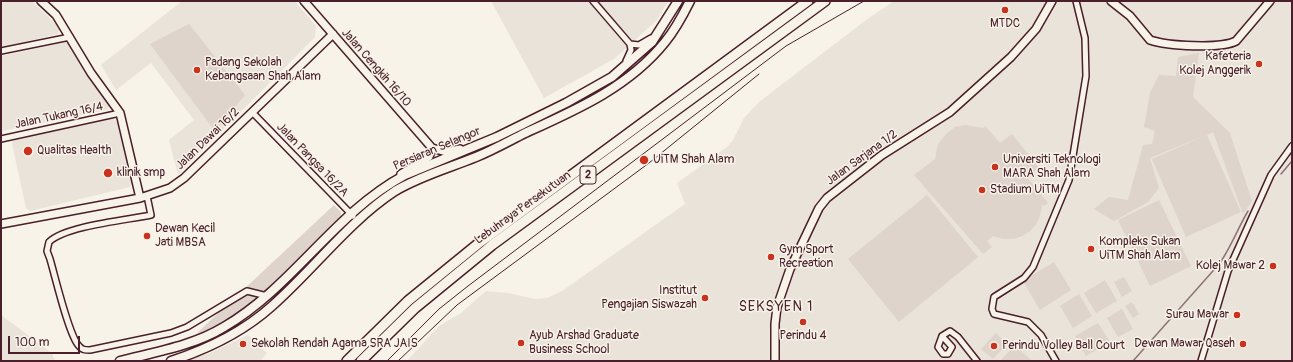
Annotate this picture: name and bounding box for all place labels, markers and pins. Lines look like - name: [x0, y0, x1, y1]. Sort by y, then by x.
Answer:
- marker: MTDC: [1000, 5, 1010, 15]
- place label: MTDC: [990, 17, 1020, 31]
- place label: Kafeteria Kolej Anggerik: [1179, 50, 1251, 78]
- place label: Padang Sekolah Kebangsaan Shah Alam: [205, 56, 321, 84]
- marker: Kafeteria Kolej Anggerik: [1254, 59, 1264, 69]
- marker: Padang Sekolah Kebangsaan Shah Alam: [192, 65, 202, 75]
- place label: Qualitas Health: [37, 144, 111, 158]
- marker: Qualitas Health: [22, 145, 34, 157]
- place label: UiTM Shah Alam: [653, 153, 734, 167]
- place label: Universiti Teknologi MARA Shah Alam: [1003, 153, 1101, 181]
- marker: UiTM Shah Alam: [638, 154, 650, 166]
- marker: Universiti Teknologi MARA Shah Alam: [990, 162, 1000, 172]
- place label: klinik smp: [117, 166, 165, 180]
- marker: klinik smp: [102, 167, 114, 179]
- place label: Stadium UiTM: [990, 183, 1060, 197]
- marker: Stadium UiTM: [977, 185, 987, 195]
- place label: Dewan Kecil Jati MBSA: [155, 222, 215, 250]
- marker: Dewan Kecil Jati MBSA: [142, 231, 152, 241]
- place label: Kompleks Sukan UiTM Shah Alam: [1099, 235, 1180, 263]
- place label: Gym Sport Recreation: [779, 243, 834, 271]
- marker: Kompleks Sukan UiTM Shah Alam: [1086, 244, 1096, 254]
- marker: Gym Sport Recreation: [766, 252, 776, 262]
- place label: Kolej Mawar 2: [1196, 259, 1265, 273]
- marker: Kolej Mawar 2: [1268, 261, 1278, 271]
- place label: Institut Pengajian Siswazah: [601, 284, 697, 312]
- marker: Institut Pengajian Siswazah: [700, 293, 710, 303]
- place label: Surau Mawar: [1166, 308, 1229, 322]
- marker: Surau Mawar: [1232, 310, 1242, 320]
- marker: Perindu 4: [798, 317, 808, 327]
- place label: Ayub Arshad Graduate Business School: [529, 329, 639, 357]
- place label: Perindu 4: [779, 329, 827, 343]
- place label: Sekolah Rendah Agama SRA JAIS: [251, 337, 418, 351]
- place label: Dewan Mawar Qaseh: [1134, 337, 1235, 351]
- marker: Ayub Arshad Graduate Business School: [516, 338, 526, 348]
- marker: Sekolah Rendah Agama SRA JAIS: [238, 339, 248, 349]
- place label: Perindu Volley Ball Court: [1002, 339, 1125, 353]
- marker: Dewan Mawar Qaseh: [1238, 339, 1248, 349]
- marker: Perindu Volley Ball Court: [989, 341, 999, 351]

